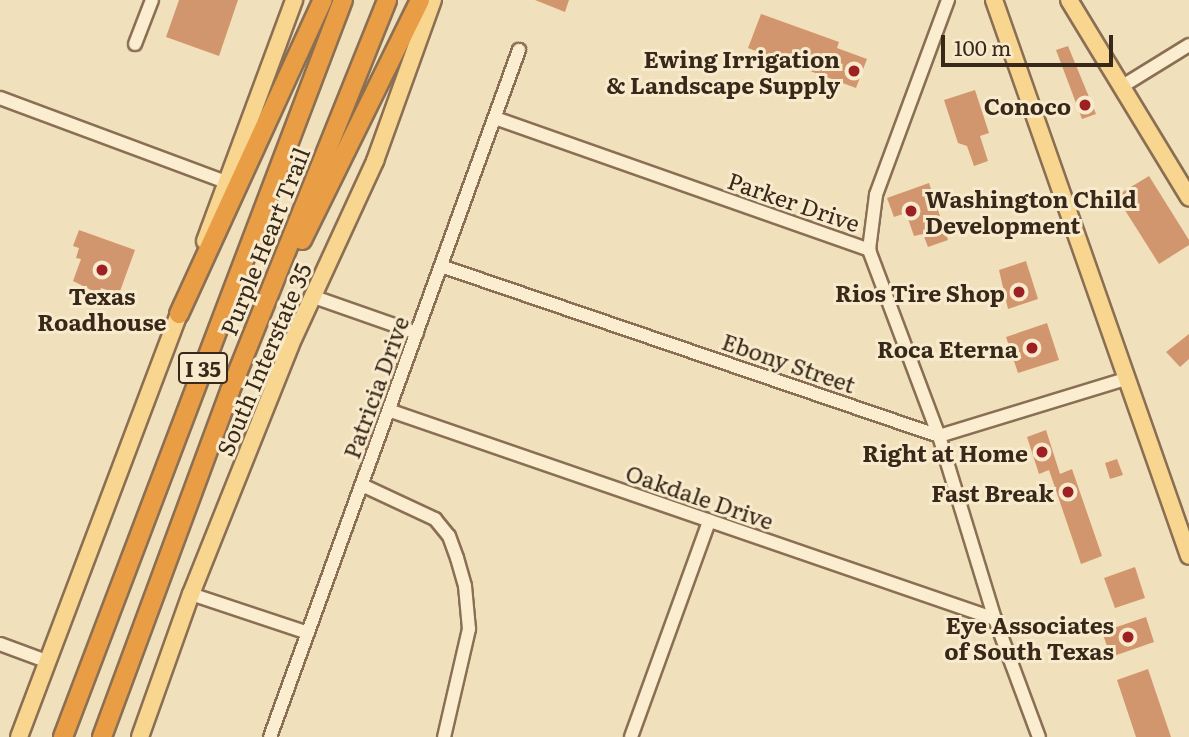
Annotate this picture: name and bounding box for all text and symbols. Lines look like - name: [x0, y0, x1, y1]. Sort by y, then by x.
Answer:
- scale bar: [944, 21, 1116, 65]
- text: 100 m: [954, 31, 1011, 62]
- place label: Ewing Irrigation & Landscape Supply: [606, 44, 840, 98]
- marker: Ewing Irrigation & Landscape Supply: [846, 63, 862, 79]
- place label: Conoco: [984, 91, 1071, 119]
- marker: Conoco: [1077, 97, 1093, 113]
- street label: Purple Heart Trail: [214, 143, 314, 339]
- street label: Parker Drive: [724, 166, 864, 236]
- place label: Washington Child Development: [925, 184, 1137, 238]
- marker: Washington Child Development: [903, 203, 919, 219]
- street label: South Interstate 35: [210, 259, 316, 459]
- marker: Texas Roadhouse: [94, 262, 110, 278]
- place label: Rios Tire Shop: [835, 278, 1005, 306]
- place label: Texas Roadhouse: [37, 281, 167, 335]
- marker: Rios Tire Shop: [1011, 284, 1027, 300]
- street label: Patricia Drive: [336, 312, 414, 462]
- street label: Ebony Street: [719, 326, 859, 398]
- place label: Roca Eterna: [877, 334, 1018, 362]
- marker: Roca Eterna: [1024, 340, 1040, 356]
- road number: I 35: [177, 350, 229, 386]
- place label: Right at Home: [862, 438, 1028, 466]
- marker: Right at Home: [1034, 444, 1050, 460]
- street label: Oakdale Drive: [622, 458, 778, 534]
- place label: Fast Break: [931, 478, 1054, 506]
- marker: Fast Break: [1060, 484, 1076, 500]
- place label: Eye Associates of South Texas: [944, 610, 1114, 664]
- marker: Eye Associates of South Texas: [1120, 629, 1136, 645]

